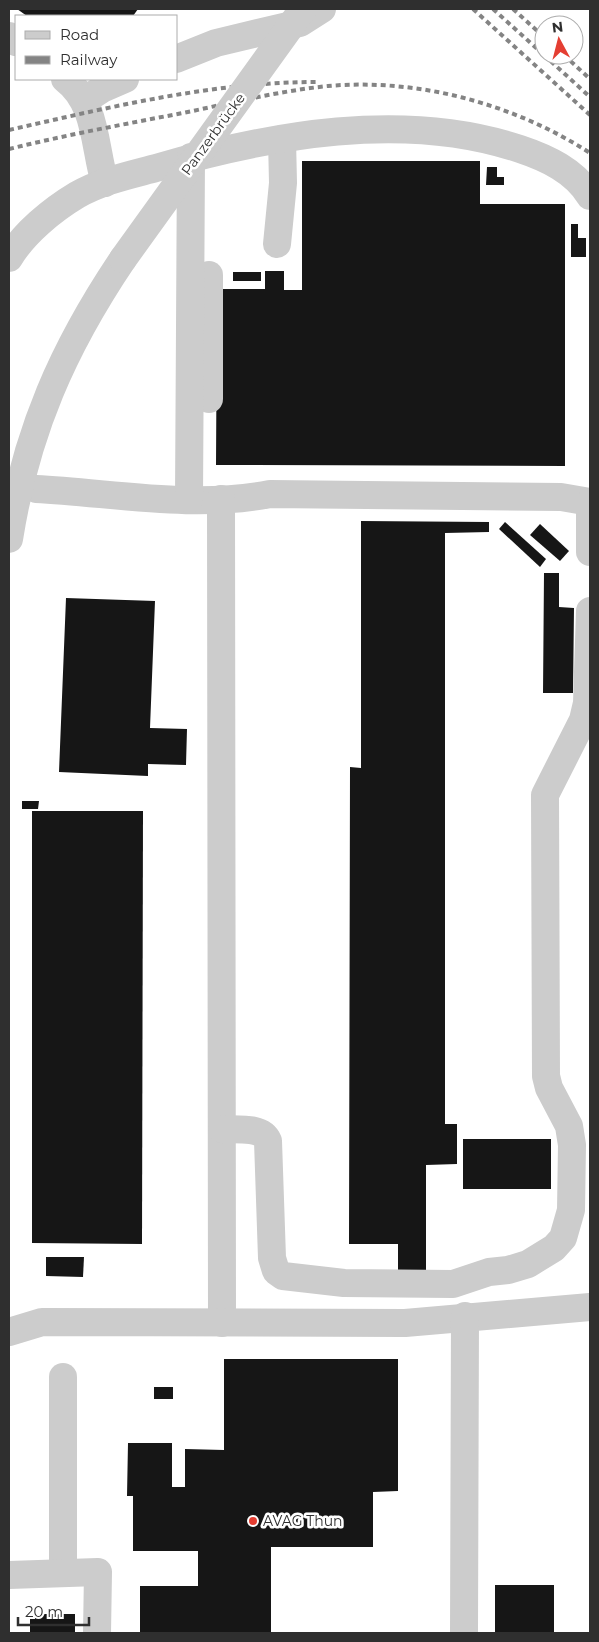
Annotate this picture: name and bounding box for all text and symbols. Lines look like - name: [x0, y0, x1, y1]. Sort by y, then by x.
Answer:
- legend: [15, 15, 178, 80]
- north arrow: [534, 15, 584, 65]
- text: N: [551, 17, 564, 37]
- text: Road: [60, 25, 99, 44]
- text: Railway: [60, 50, 118, 69]
- street label: Panzerbrücke: [177, 89, 249, 179]
- place label: AVAG Thun: [263, 1512, 343, 1530]
- marker: AVAG Thun: [247, 1515, 259, 1527]
- scale bar: [18, 1594, 89, 1626]
- text: 20 m: [25, 1602, 63, 1621]

